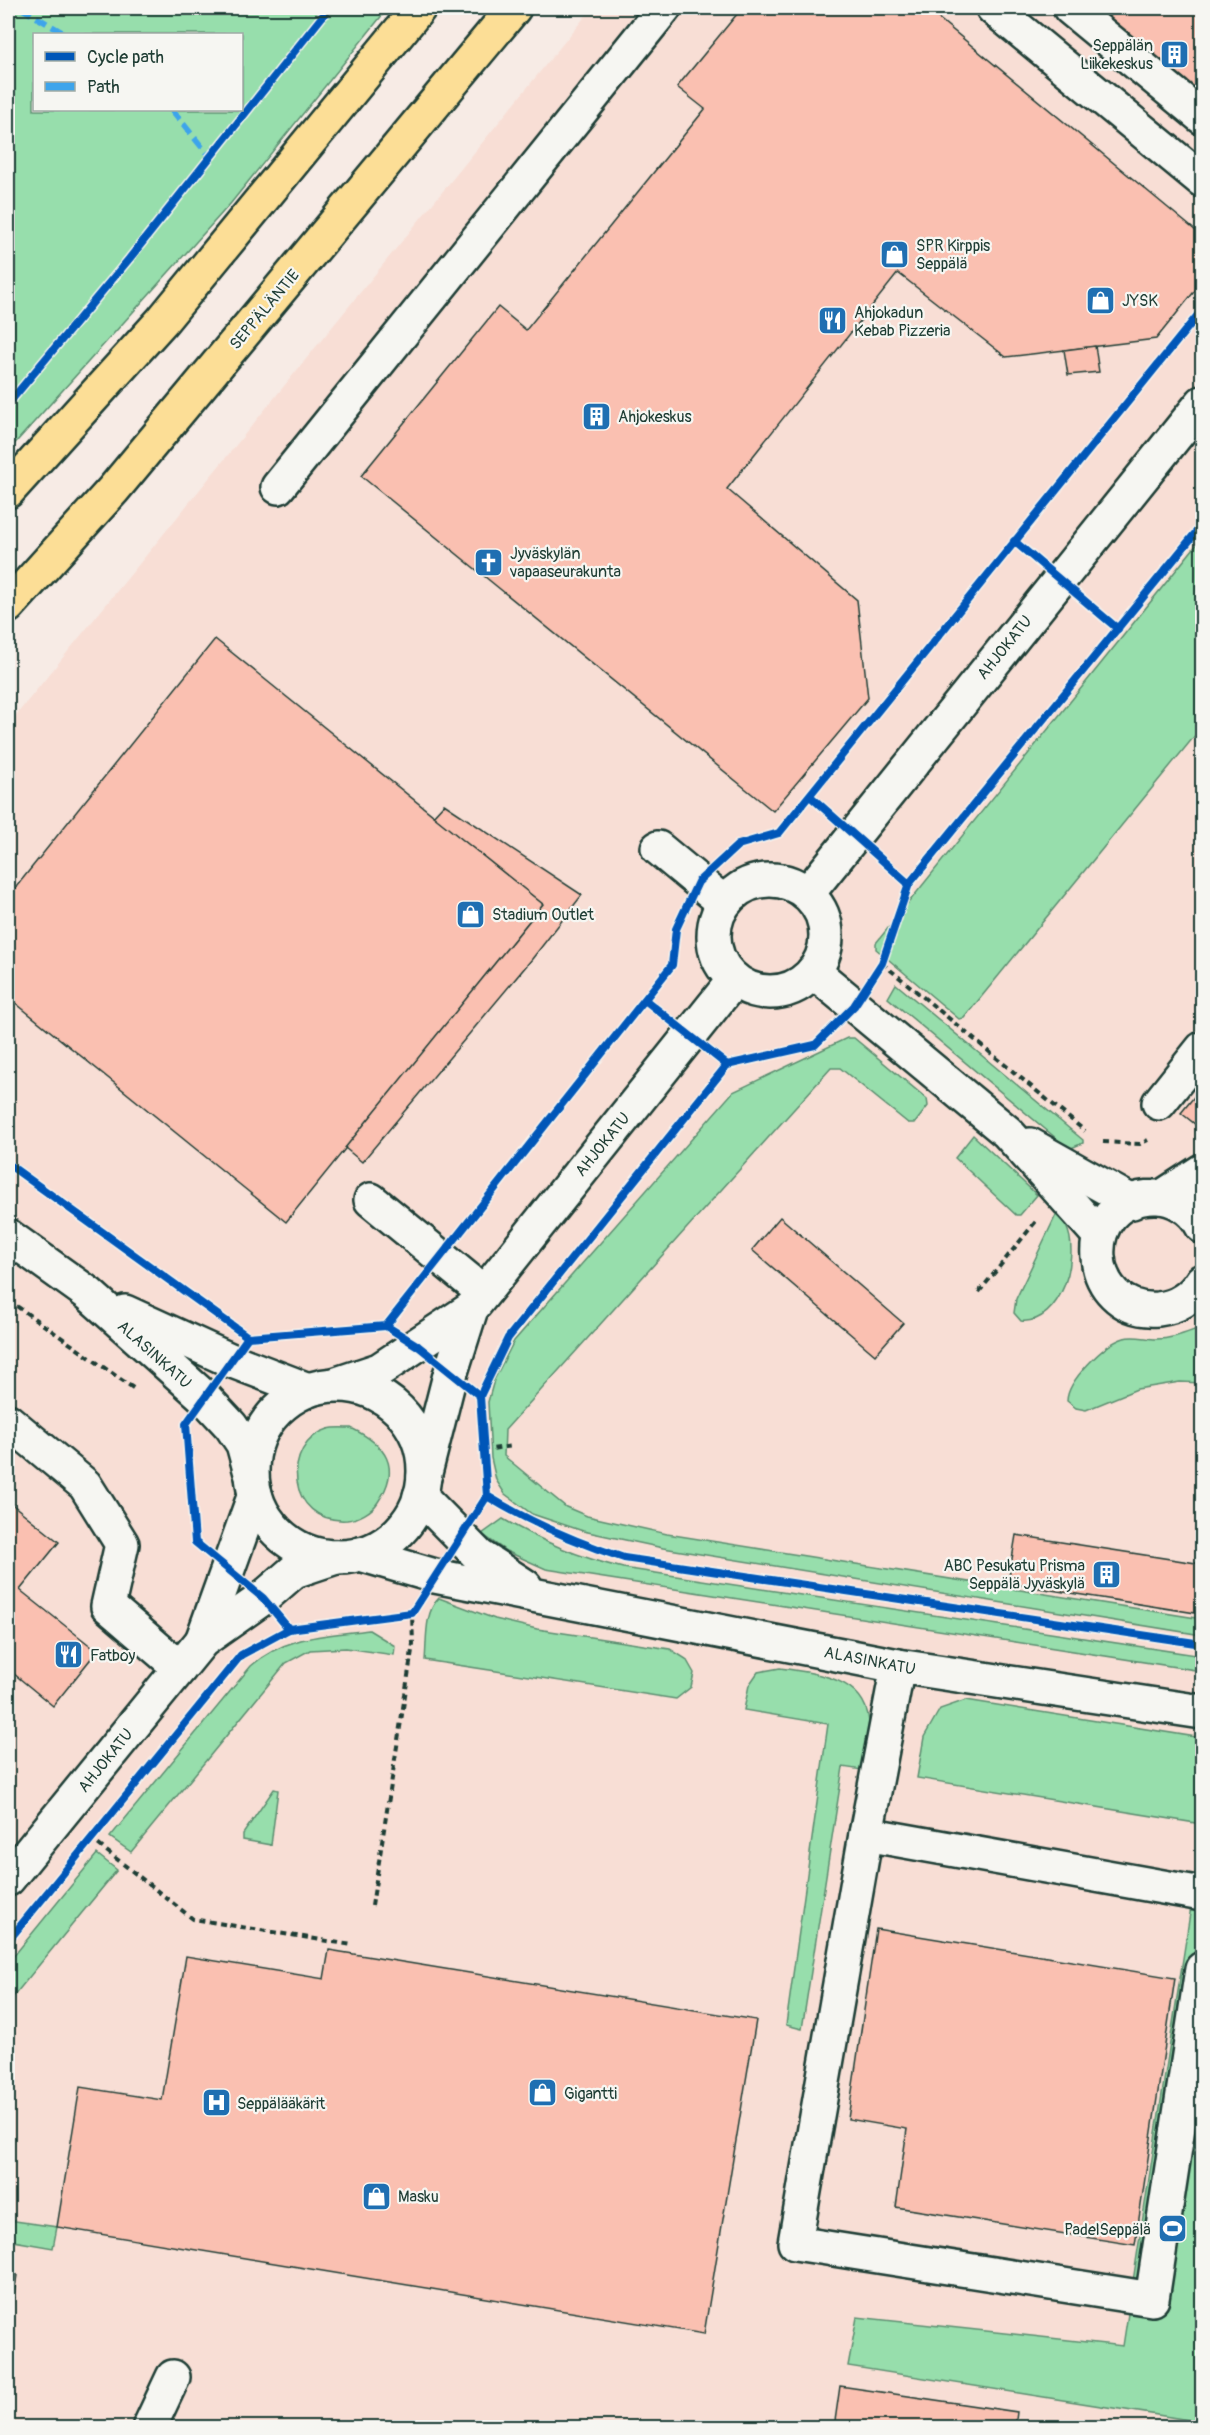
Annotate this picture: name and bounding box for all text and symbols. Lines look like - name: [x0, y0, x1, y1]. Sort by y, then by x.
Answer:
- legend: [33, 33, 243, 111]
- place label: Seppälän Liikekeskus: [1080, 36, 1153, 74]
- building icon: Seppälän Liikekeskus: [1158, 38, 1190, 70]
- text: Cycle path: [87, 46, 164, 69]
- text: Path: [87, 76, 120, 99]
- place label: SPR Kirppis Seppälä: [916, 236, 990, 274]
- shop icon: SPR Kirppis Seppälä: [879, 238, 911, 270]
- street label: SEPPÄLÄNTIE: [225, 266, 304, 354]
- shop icon: JYSK: [1085, 284, 1117, 316]
- place label: JYSK: [1122, 291, 1158, 311]
- place label: Ahjokadun Kebab Pizzeria: [854, 303, 950, 341]
- restaurant icon: Ahjokadun Kebab Pizzeria: [817, 305, 849, 337]
- building icon: Ahjokeskus: [581, 400, 613, 432]
- place label: Ahjokeskus: [618, 407, 692, 427]
- place label: Jyväskylän vapaaseurakunta: [509, 544, 621, 582]
- church icon: Jyväskylän vapaaseurakunta: [473, 546, 505, 578]
- street label: AHJOKATU: [973, 612, 1037, 684]
- shop icon: Stadium Outlet: [455, 898, 487, 930]
- place label: Stadium Outlet: [492, 905, 595, 925]
- street label: AHJOKATU: [571, 1109, 635, 1181]
- street label: ALASINKATU: [113, 1316, 195, 1393]
- place label: ABC Pesukatu Prisma Seppälä Jyväskylä: [944, 1556, 1085, 1594]
- building icon: ABC Pesukatu Prisma Seppälä Jyväskylä: [1090, 1558, 1122, 1590]
- restaurant icon: Fatboy: [53, 1639, 85, 1671]
- street label: ALASINKATU: [822, 1642, 917, 1680]
- place label: Fatboy: [90, 1646, 136, 1666]
- street label: AHJOKATU: [74, 1725, 138, 1797]
- shop icon: Gigantti: [527, 2077, 559, 2109]
- place label: Gigantti: [564, 2084, 617, 2104]
- hospital icon: Seppälääkärit: [200, 2087, 232, 2119]
- place label: Seppälääkärit: [237, 2094, 326, 2114]
- shop icon: Masku: [361, 2180, 393, 2212]
- place label: Masku: [398, 2187, 439, 2207]
- sports icon: PadelSeppälä: [1156, 2213, 1188, 2245]
- place label: PadelSeppälä: [1064, 2220, 1151, 2240]

